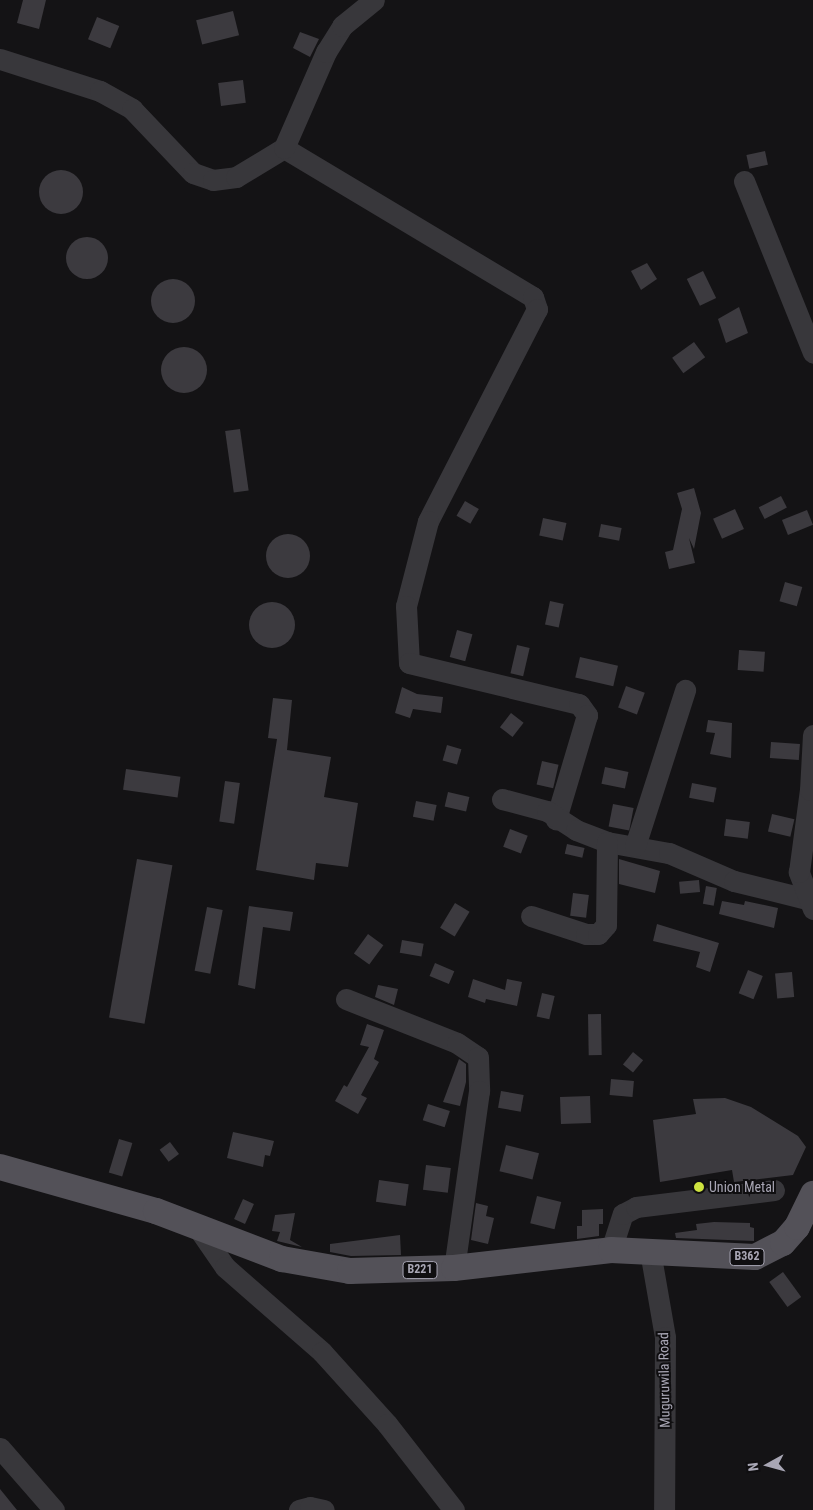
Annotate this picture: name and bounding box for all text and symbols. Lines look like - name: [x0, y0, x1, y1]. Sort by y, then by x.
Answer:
- place label: Union Metal: [709, 1179, 775, 1195]
- marker: Union Metal: [693, 1181, 705, 1193]
- road number: B362: [730, 1248, 764, 1266]
- road number: B221: [402, 1260, 438, 1280]
- street label: Muguruwila Road: [655, 1332, 673, 1428]
- north arrow: [743, 1440, 793, 1490]
- text: N: [745, 1462, 762, 1472]

